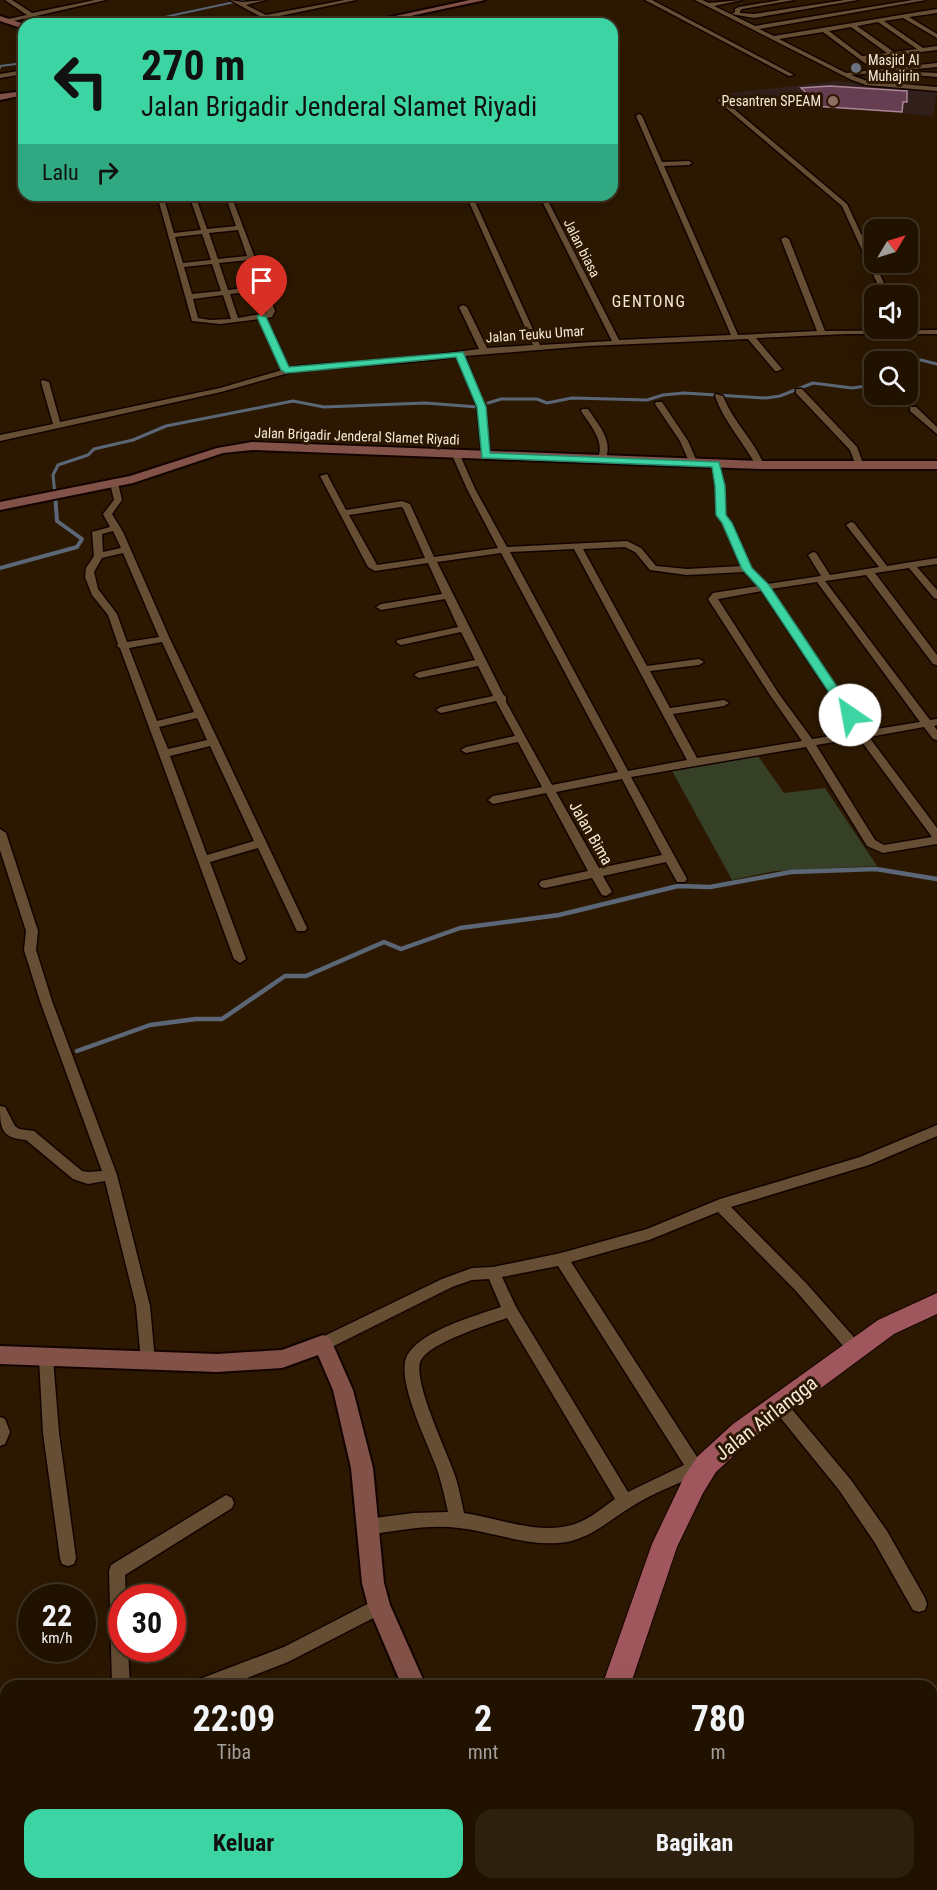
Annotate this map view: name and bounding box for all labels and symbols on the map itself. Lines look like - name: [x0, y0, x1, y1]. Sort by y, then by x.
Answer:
- place label: Masjid Al Muhajirin: [868, 52, 919, 84]
- marker: Masjid Al Muhajirin: [849, 61, 863, 75]
- place label: Pesantren SPEAM: [721, 93, 821, 109]
- marker: Pesantren SPEAM: [826, 94, 840, 108]
- street label: Jalan biasa: [561, 216, 603, 280]
- north arrow: [864, 219, 918, 273]
- pin: [236, 255, 287, 317]
- district label: GENTONG: [612, 292, 686, 311]
- street label: Jalan Teuku Umar: [485, 323, 585, 345]
- street label: Jalan Brigadir Jenderal Slamet Riyadi: [254, 424, 460, 448]
- position arrow: [818, 683, 882, 747]
- street label: Jalan Bima: [565, 798, 617, 868]
- street label: Jalan Airlangga: [710, 1371, 822, 1465]
- speed limit sign: 30: [108, 1584, 186, 1662]

